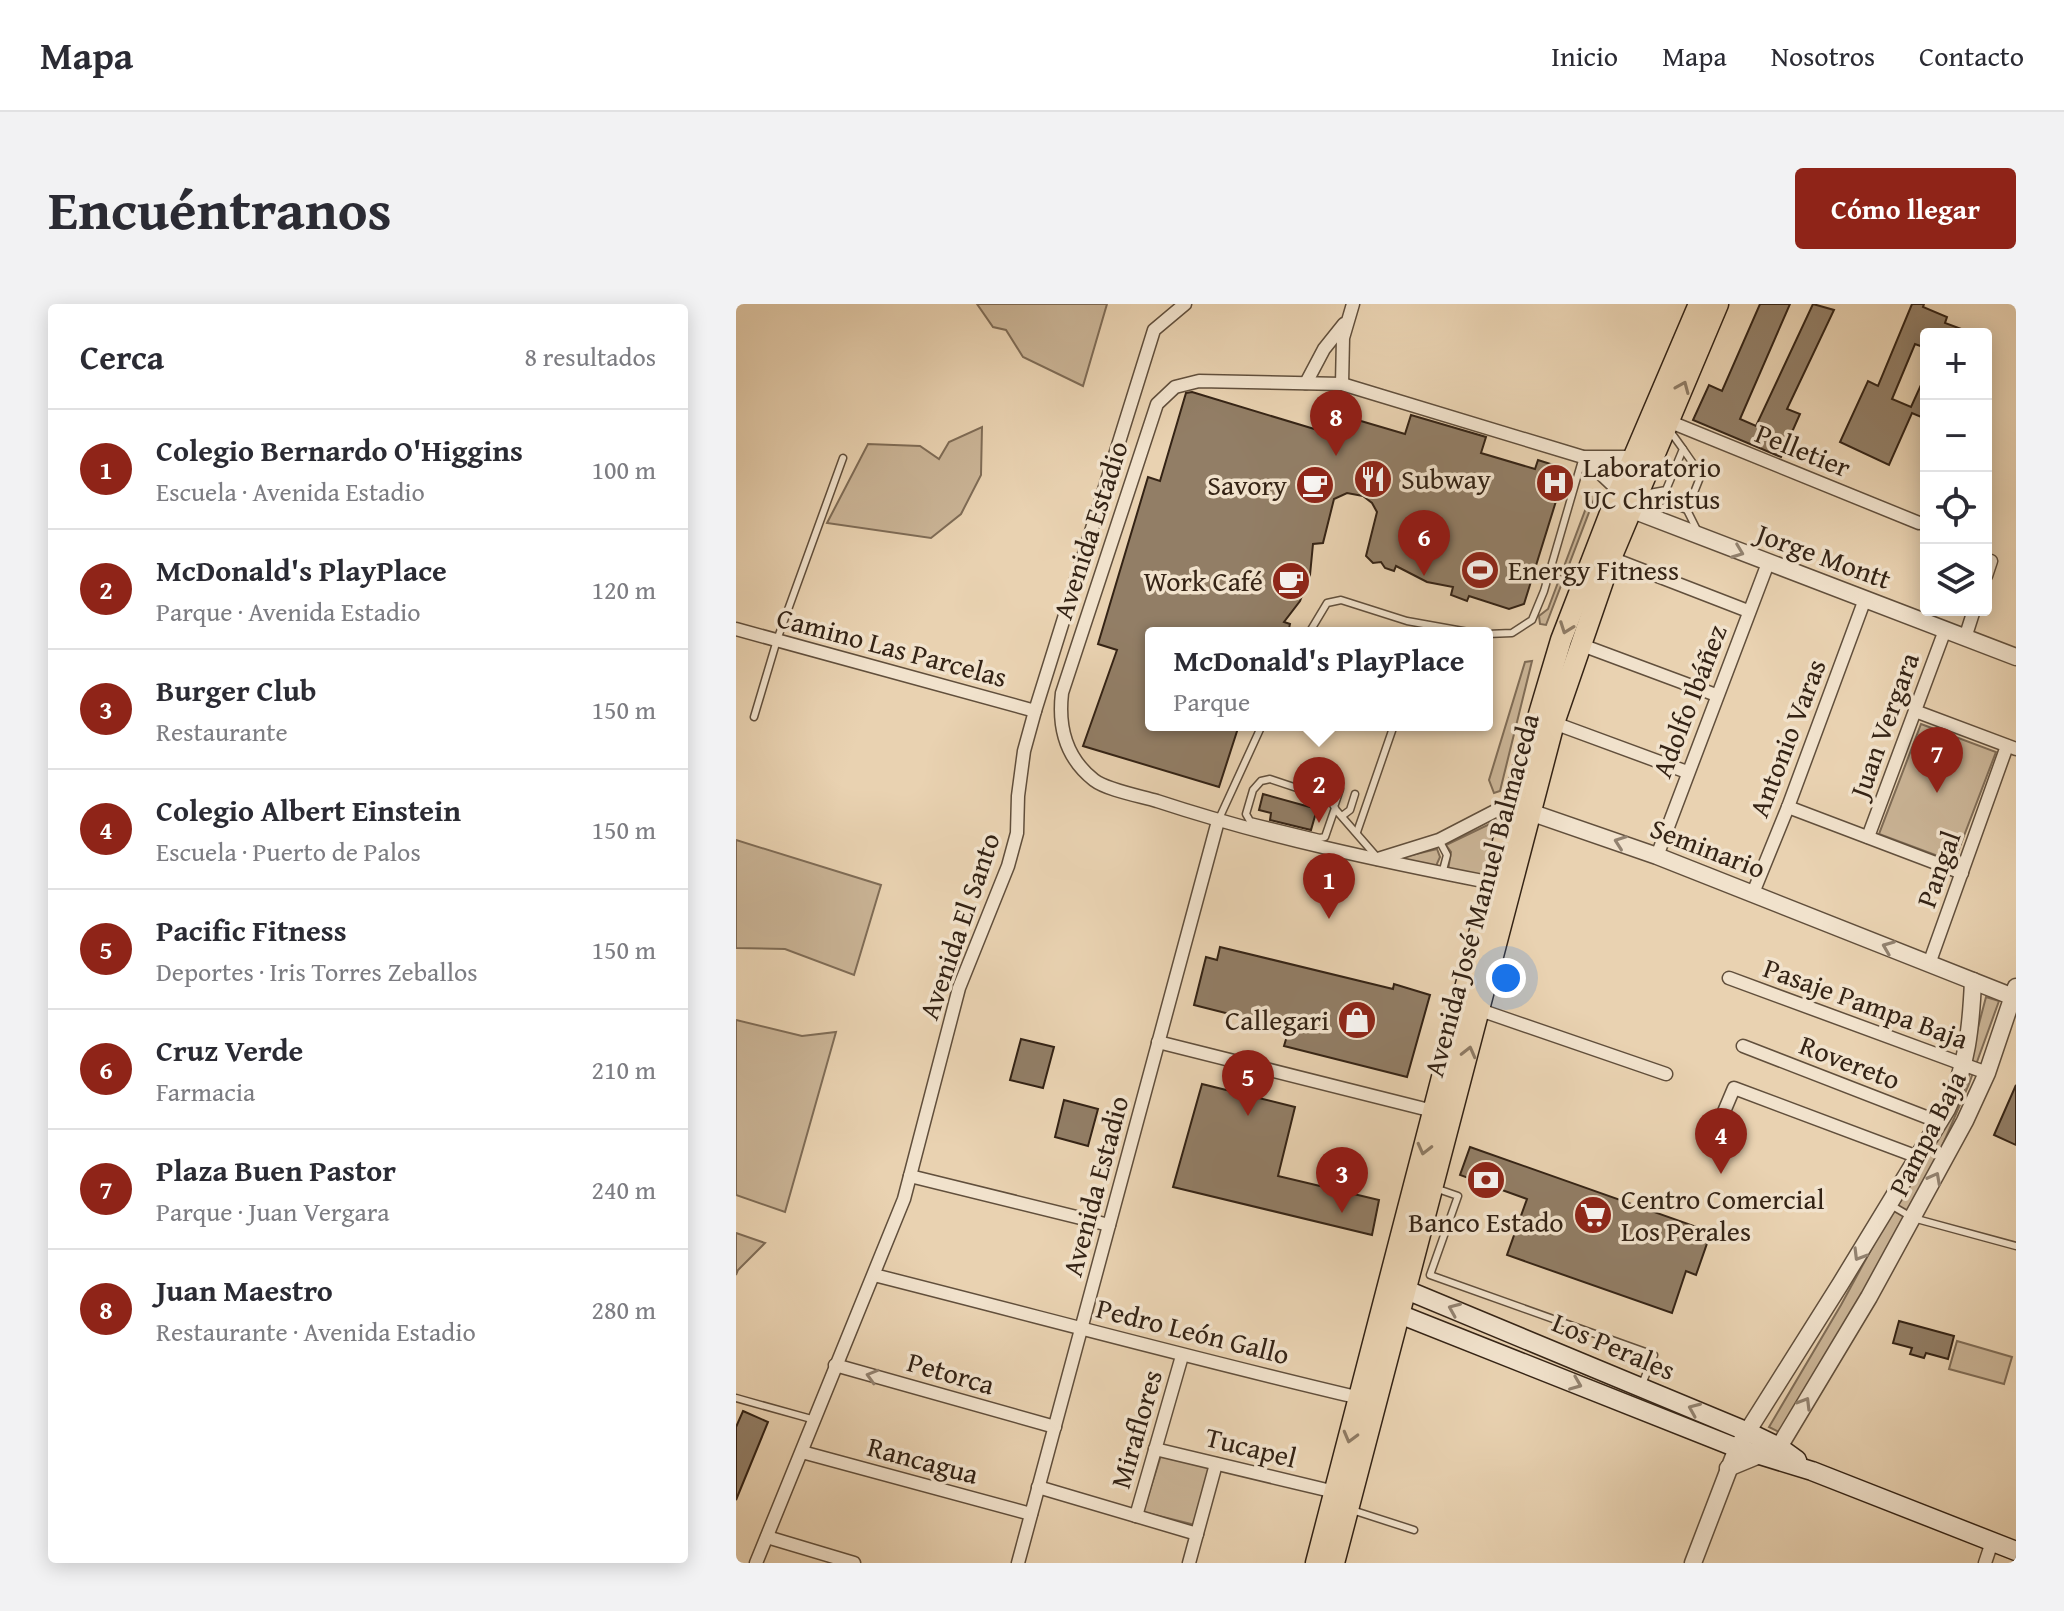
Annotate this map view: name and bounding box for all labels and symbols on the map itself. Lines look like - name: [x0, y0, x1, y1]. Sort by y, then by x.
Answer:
- one-way arrow: [1673, 381, 1689, 395]
- pin: 8: [1310, 390, 1362, 456]
- street label: Pelletier: [1749, 412, 1857, 487]
- street label: Avenida Estadio: [1041, 435, 1138, 624]
- place label: Laboratorio UC Christus: [1583, 446, 1721, 519]
- restaurant icon: Subway: [1352, 458, 1394, 500]
- place label: Subway: [1401, 458, 1491, 499]
- hospital icon: Laboratorio UC Christus: [1534, 462, 1576, 504]
- place label: Savory: [1207, 464, 1287, 505]
- cafe icon: Savory: [1294, 464, 1336, 506]
- pin: 6: [1398, 510, 1450, 576]
- street label: Jorge Montt: [1748, 511, 1897, 599]
- one-way arrow: [1730, 542, 1744, 558]
- sports icon: Energy Fitness: [1459, 549, 1501, 591]
- place label: Energy Fitness: [1508, 549, 1679, 590]
- place label: Work Café: [1144, 560, 1263, 601]
- cafe icon: Work Café: [1270, 560, 1312, 602]
- street label: Camino Las Parcelas: [773, 596, 1012, 697]
- street label: Adolfo Ibáñez: [1641, 618, 1737, 783]
- one-way arrow: [1559, 620, 1575, 634]
- street label: Juan Vergara: [1837, 646, 1929, 806]
- street label: Antonio Varas: [1738, 653, 1835, 823]
- street label: Avenida José Manuel Balmaceda: [1412, 708, 1549, 1081]
- pin: 7: [1911, 727, 1963, 793]
- pin: 2: [1293, 757, 1345, 823]
- street label: Seminario: [1645, 807, 1772, 888]
- street label: Pangal: [1905, 825, 1970, 913]
- street label: Avenida El Santo: [907, 827, 1010, 1025]
- one-way arrow: [1614, 836, 1628, 852]
- pin: 1: [1303, 853, 1355, 919]
- one-way arrow: [1882, 941, 1896, 957]
- street label: Pasaje Pampa Baja: [1758, 946, 1975, 1059]
- your location: [1486, 958, 1526, 998]
- place label: Callegari: [1225, 999, 1329, 1040]
- shop icon: Callegari: [1336, 999, 1378, 1041]
- street label: Rovereto: [1794, 1024, 1906, 1099]
- one-way arrow: [1459, 1045, 1476, 1059]
- pin: 5: [1222, 1050, 1274, 1116]
- street label: Pampa Baja: [1878, 1062, 1976, 1202]
- street label: Avenida Estadio: [1051, 1091, 1138, 1281]
- pin: 4: [1695, 1108, 1747, 1174]
- one-way arrow: [1417, 1141, 1434, 1155]
- pin: 3: [1316, 1147, 1368, 1213]
- bank icon: Banco Estado: [1465, 1159, 1507, 1201]
- one-way arrow: [1925, 1171, 1940, 1186]
- place label: Centro Comercial Los Perales: [1621, 1178, 1825, 1251]
- supermarket icon: Centro Comercial Los Perales: [1572, 1194, 1614, 1236]
- place label: Banco Estado: [1408, 1201, 1564, 1242]
- one-way arrow: [1854, 1246, 1869, 1260]
- street label: Pedro León Gallo: [1092, 1287, 1294, 1374]
- street label: Los Perales: [1546, 1301, 1682, 1390]
- one-way arrow: [1448, 1303, 1462, 1319]
- street label: Petorca: [903, 1341, 1000, 1405]
- street label: Miraflores: [1099, 1365, 1172, 1493]
- one-way arrow: [865, 1368, 879, 1385]
- one-way arrow: [1568, 1374, 1582, 1391]
- one-way arrow: [1796, 1397, 1811, 1412]
- one-way arrow: [1688, 1403, 1702, 1419]
- street label: Tucapel: [1201, 1415, 1301, 1478]
- street label: Rancagua: [863, 1425, 984, 1494]
- one-way arrow: [1342, 1430, 1359, 1444]

